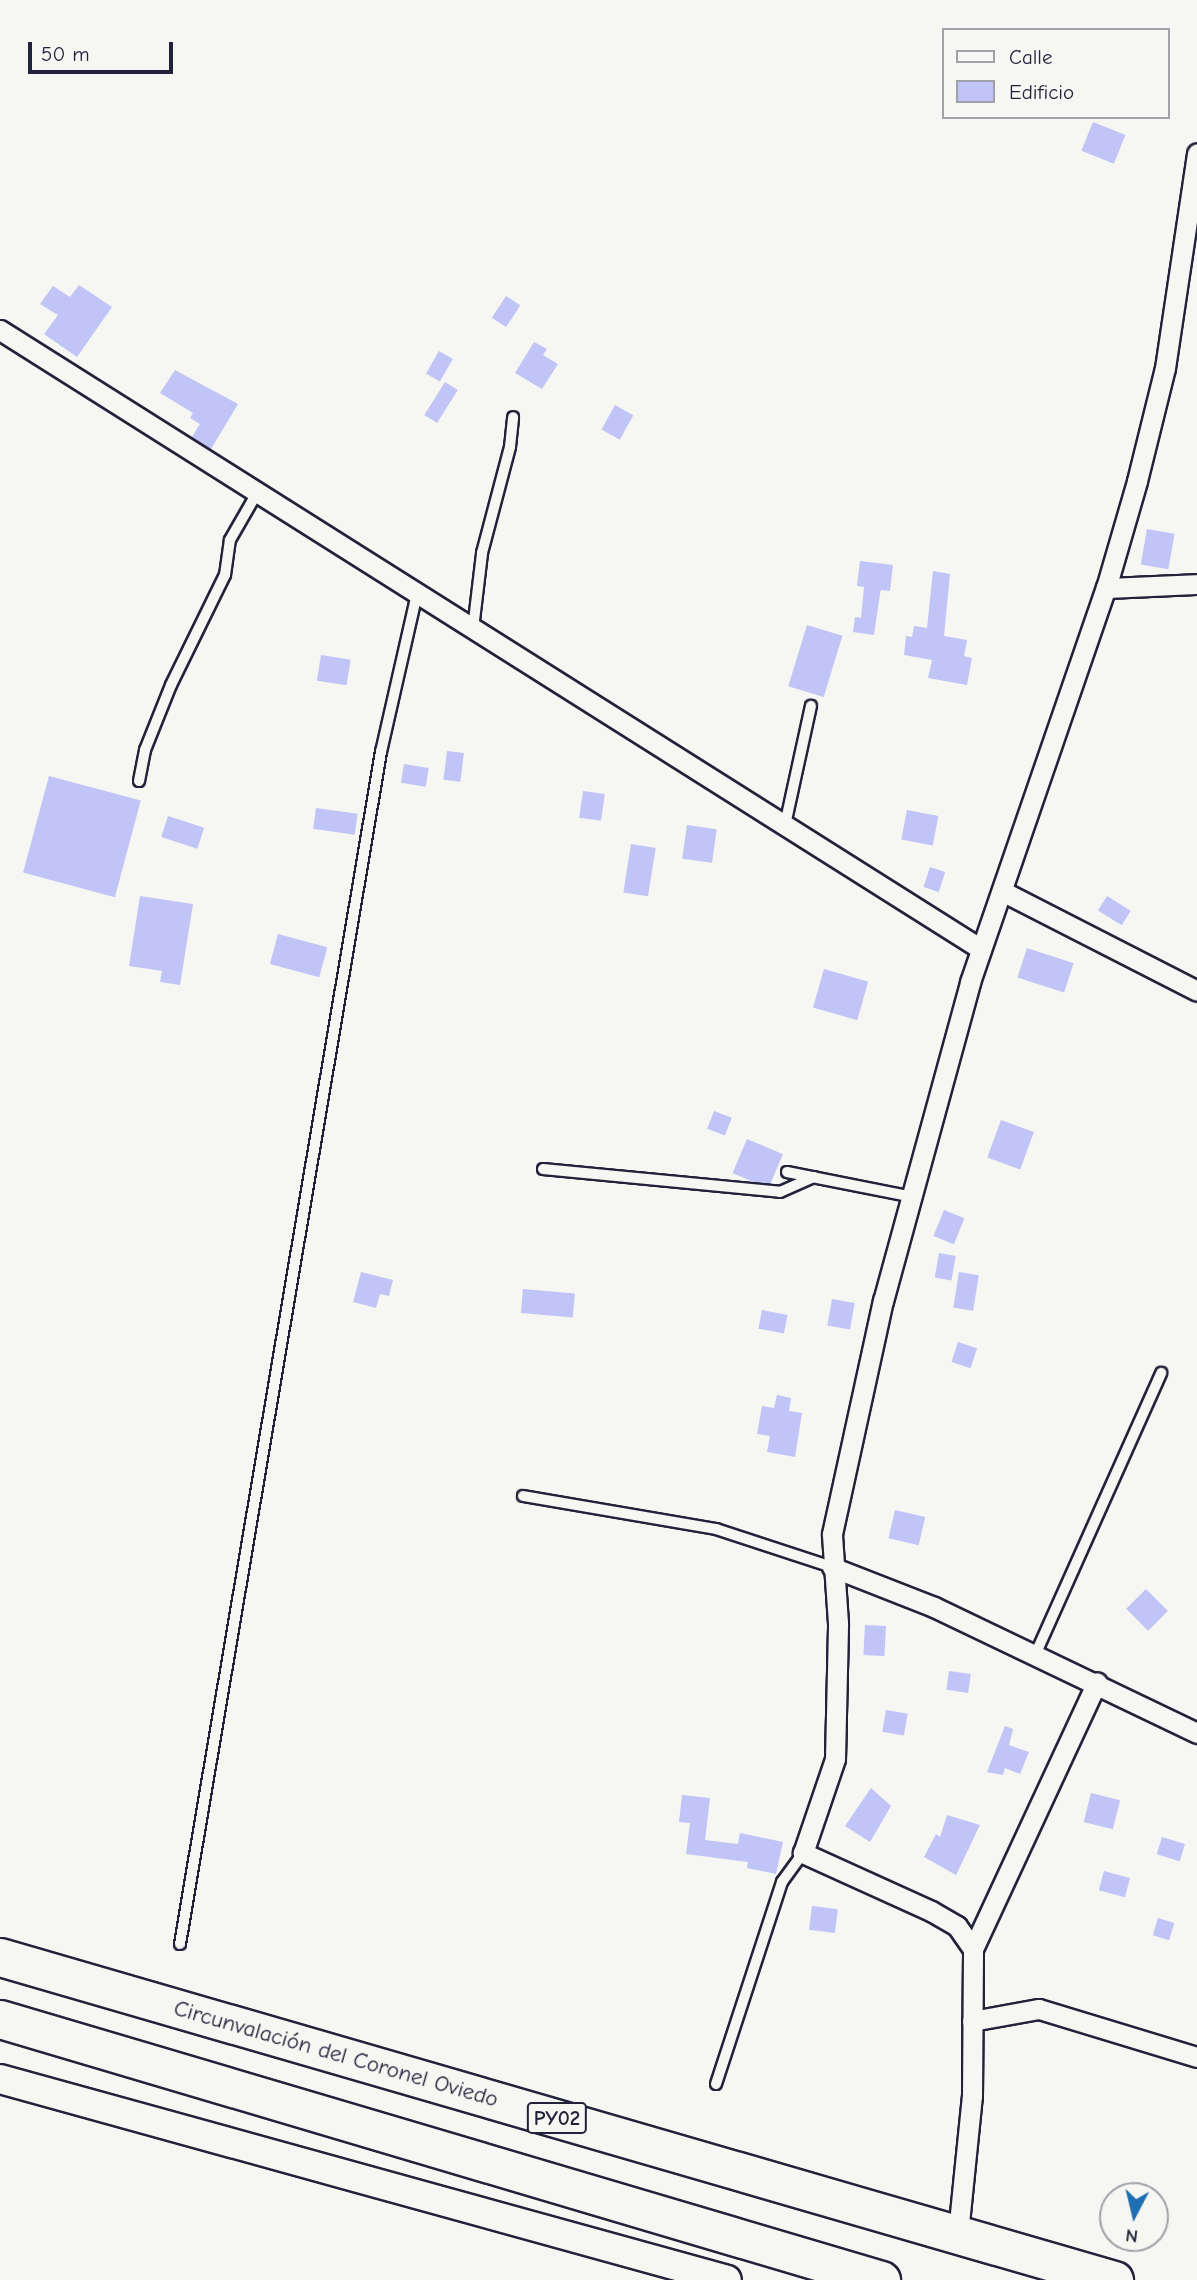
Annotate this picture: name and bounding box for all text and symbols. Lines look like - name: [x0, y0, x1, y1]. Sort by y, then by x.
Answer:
- scale bar: [32, 28, 177, 72]
- legend: [942, 28, 1169, 119]
- text: 50 m: [41, 42, 90, 66]
- text: Calle: [1009, 45, 1052, 69]
- text: Edificio: [1009, 80, 1074, 104]
- street label: Circunvalación del Coronel Oviedo: [171, 1994, 501, 2114]
- road number: PY02: [526, 2100, 588, 2136]
- north arrow: [1099, 2182, 1169, 2252]
- text: N: [1124, 2224, 1139, 2248]

